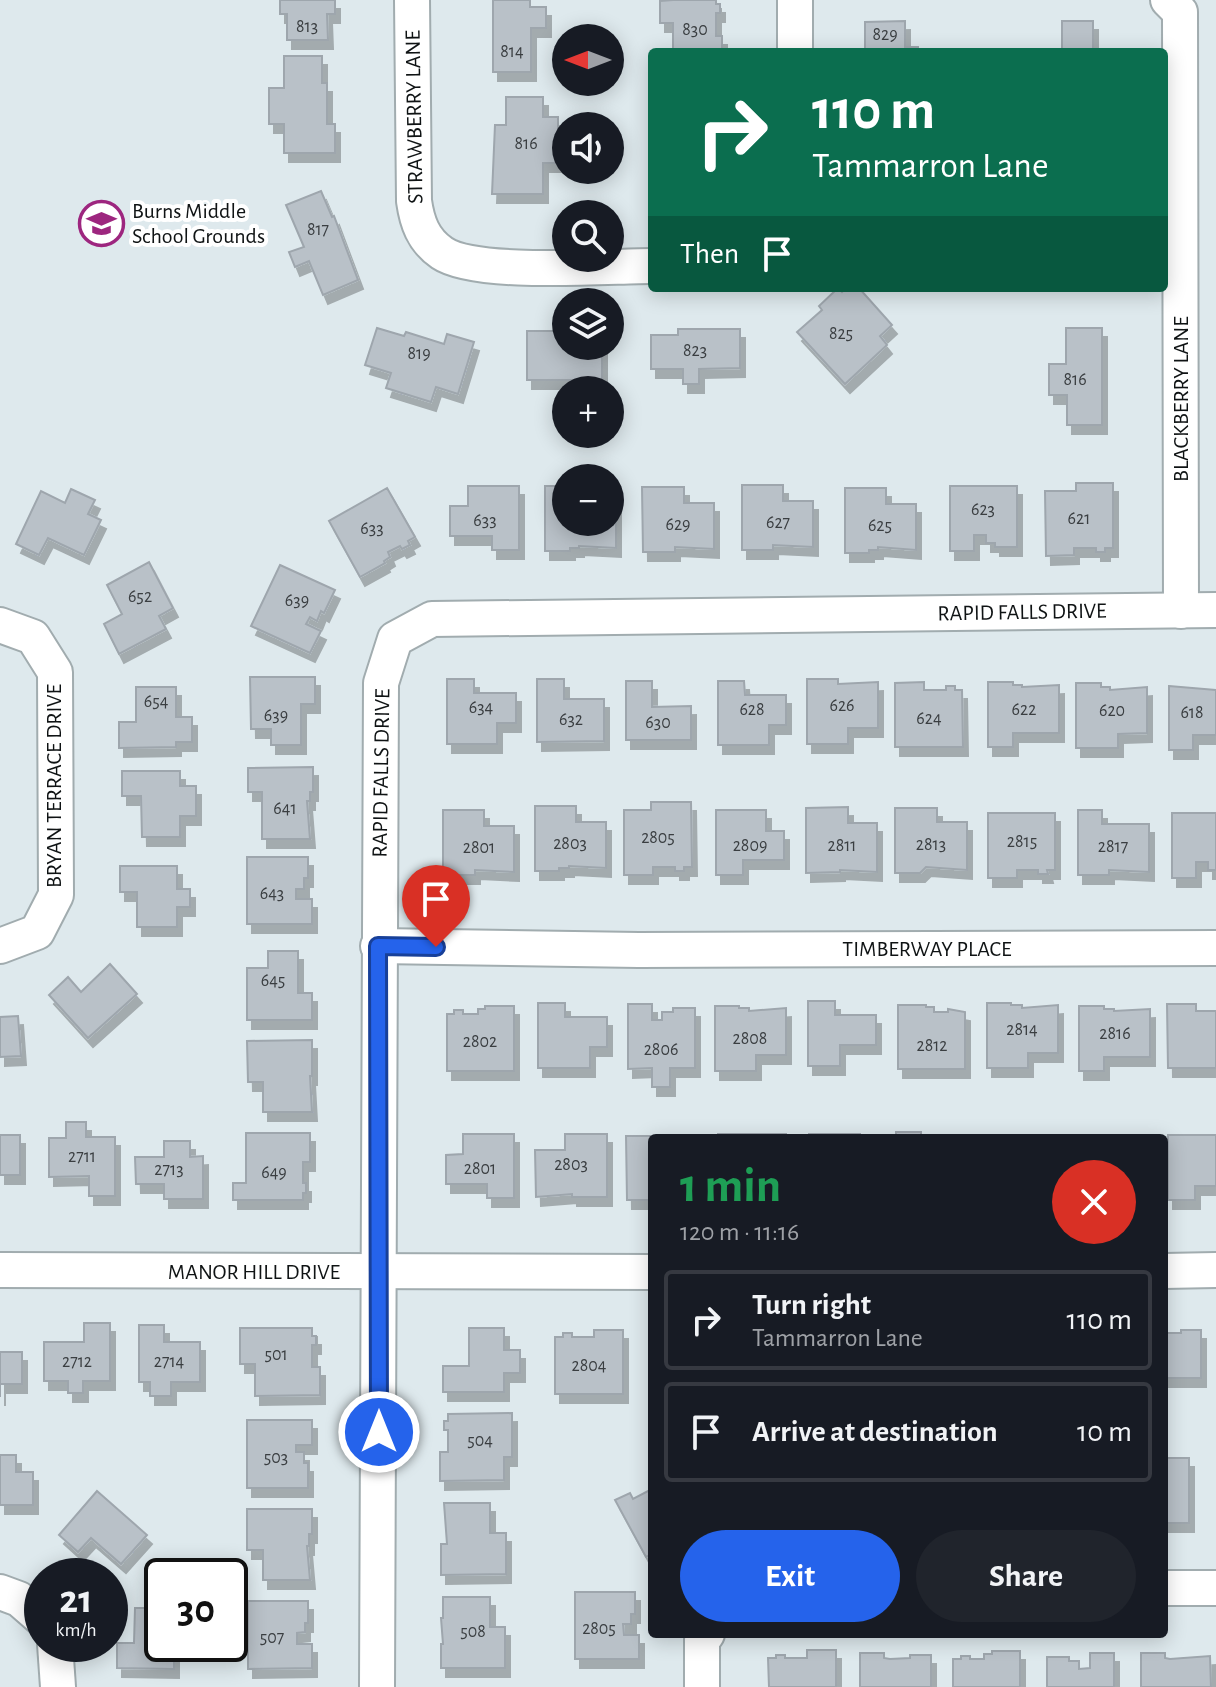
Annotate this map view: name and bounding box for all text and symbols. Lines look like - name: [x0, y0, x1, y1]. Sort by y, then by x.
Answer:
- house number: 813: [296, 18, 318, 36]
- house number: 830: [682, 21, 708, 39]
- north arrow: [552, 24, 624, 96]
- map controls: [552, 24, 624, 536]
- house number: 829: [872, 26, 898, 44]
- street label: STRAWBERRY LANE: [401, 30, 427, 204]
- house number: 814: [500, 43, 524, 61]
- icon: right: [680, 80, 784, 184]
- text: 110 m: [812, 83, 935, 139]
- button: sound: [552, 112, 624, 184]
- house number: 816: [514, 135, 538, 153]
- text: Tammarron Lane: [812, 148, 1049, 184]
- school or university icon: Burns Middle School Grounds: [77, 200, 125, 248]
- place label: Burns Middle School Grounds: [132, 200, 265, 247]
- button: search: [552, 200, 624, 272]
- house number: 817: [307, 221, 329, 239]
- icon: arrive: [755, 232, 799, 276]
- text: Then: [680, 239, 739, 269]
- button: layers: [552, 288, 624, 360]
- street label: BLACKBERRY LANE: [1170, 316, 1192, 482]
- house number: 825: [829, 325, 853, 343]
- house number: 823: [683, 342, 707, 360]
- house number: 819: [407, 345, 431, 363]
- house number: 816: [1063, 371, 1087, 389]
- button: +: [552, 376, 624, 448]
- button: −: [552, 464, 624, 536]
- house number: 623: [971, 501, 995, 519]
- house number: 621: [1068, 510, 1090, 528]
- house number: 633: [473, 512, 497, 530]
- house number: 627: [766, 514, 790, 532]
- house number: 629: [665, 516, 691, 534]
- house number: 625: [868, 517, 892, 535]
- house number: 633: [360, 520, 384, 538]
- house number: 652: [128, 588, 152, 606]
- house number: 639: [285, 592, 309, 610]
- street label: RAPID FALLS DRIVE: [937, 600, 1107, 624]
- street label: BRYAN TERRACE DRIVE: [43, 684, 65, 888]
- street label: RAPID FALLS DRIVE: [369, 688, 393, 858]
- house number: 654: [144, 693, 169, 711]
- house number: 626: [829, 697, 855, 715]
- house number: 634: [469, 699, 494, 717]
- house number: 628: [739, 701, 765, 719]
- house number: 622: [1012, 701, 1036, 719]
- house number: 620: [1099, 702, 1125, 720]
- house number: 618: [1180, 704, 1204, 722]
- house number: 639: [264, 707, 288, 725]
- house number: 624: [916, 710, 942, 728]
- house number: 632: [559, 711, 583, 729]
- house number: 630: [645, 714, 671, 732]
- house number: 641: [273, 800, 297, 818]
- house number: 2805: [641, 829, 675, 847]
- house number: 2815: [1007, 833, 1037, 851]
- house number: 2803: [553, 835, 587, 853]
- house number: 2813: [916, 836, 946, 854]
- house number: 2809: [733, 837, 767, 855]
- house number: 2811: [827, 837, 857, 855]
- house number: 2817: [1098, 838, 1128, 856]
- house number: 2801: [463, 839, 495, 857]
- pin: [402, 865, 470, 947]
- icon: arrive: [414, 877, 458, 921]
- house number: 643: [260, 885, 284, 903]
- street label: TIMBERWAY PLACE: [842, 938, 1012, 960]
- house number: 645: [261, 972, 285, 990]
- house number: 2814: [1006, 1021, 1038, 1039]
- house number: 2816: [1099, 1025, 1131, 1043]
- house number: 2808: [733, 1030, 767, 1048]
- house number: 2802: [463, 1033, 497, 1051]
- house number: 2812: [916, 1037, 948, 1055]
- house number: 2806: [644, 1041, 678, 1059]
- house number: 2711: [68, 1148, 96, 1166]
- house number: 2803: [554, 1156, 588, 1174]
- house number: 2801: [464, 1160, 496, 1178]
- button: close: [1052, 1160, 1136, 1244]
- house number: 2713: [154, 1161, 184, 1179]
- text: 1 min: [680, 1163, 781, 1211]
- house number: 649: [261, 1164, 287, 1182]
- text: 120 m · 11:16: [680, 1219, 799, 1245]
- street label: MANOR HILL DRIVE: [168, 1261, 341, 1283]
- text: Turn right: [752, 1290, 871, 1320]
- icon: right: [684, 1298, 728, 1342]
- text: 110 m: [1067, 1305, 1132, 1335]
- text: Tammarron Lane: [752, 1325, 923, 1351]
- house number: 501: [264, 1346, 288, 1364]
- house number: 2712: [62, 1353, 92, 1371]
- house number: 2714: [154, 1353, 185, 1371]
- house number: 2804: [572, 1357, 607, 1375]
- position arrow: [337, 1390, 421, 1474]
- icon: arrive: [684, 1410, 728, 1454]
- text: Arrive at destination: [752, 1417, 998, 1447]
- text: 10 m: [1077, 1417, 1132, 1447]
- house number: 504: [467, 1432, 493, 1450]
- house number: 503: [264, 1449, 288, 1467]
- button: Exit: [680, 1530, 900, 1622]
- button: Share: [916, 1530, 1136, 1622]
- speed limit sign: 30: [144, 1558, 248, 1662]
- text: 21: [59, 1580, 93, 1620]
- text: km/h: [55, 1620, 97, 1640]
- house number: 2805: [582, 1620, 616, 1638]
- house number: 508: [460, 1623, 486, 1641]
- house number: 507: [260, 1629, 284, 1647]

